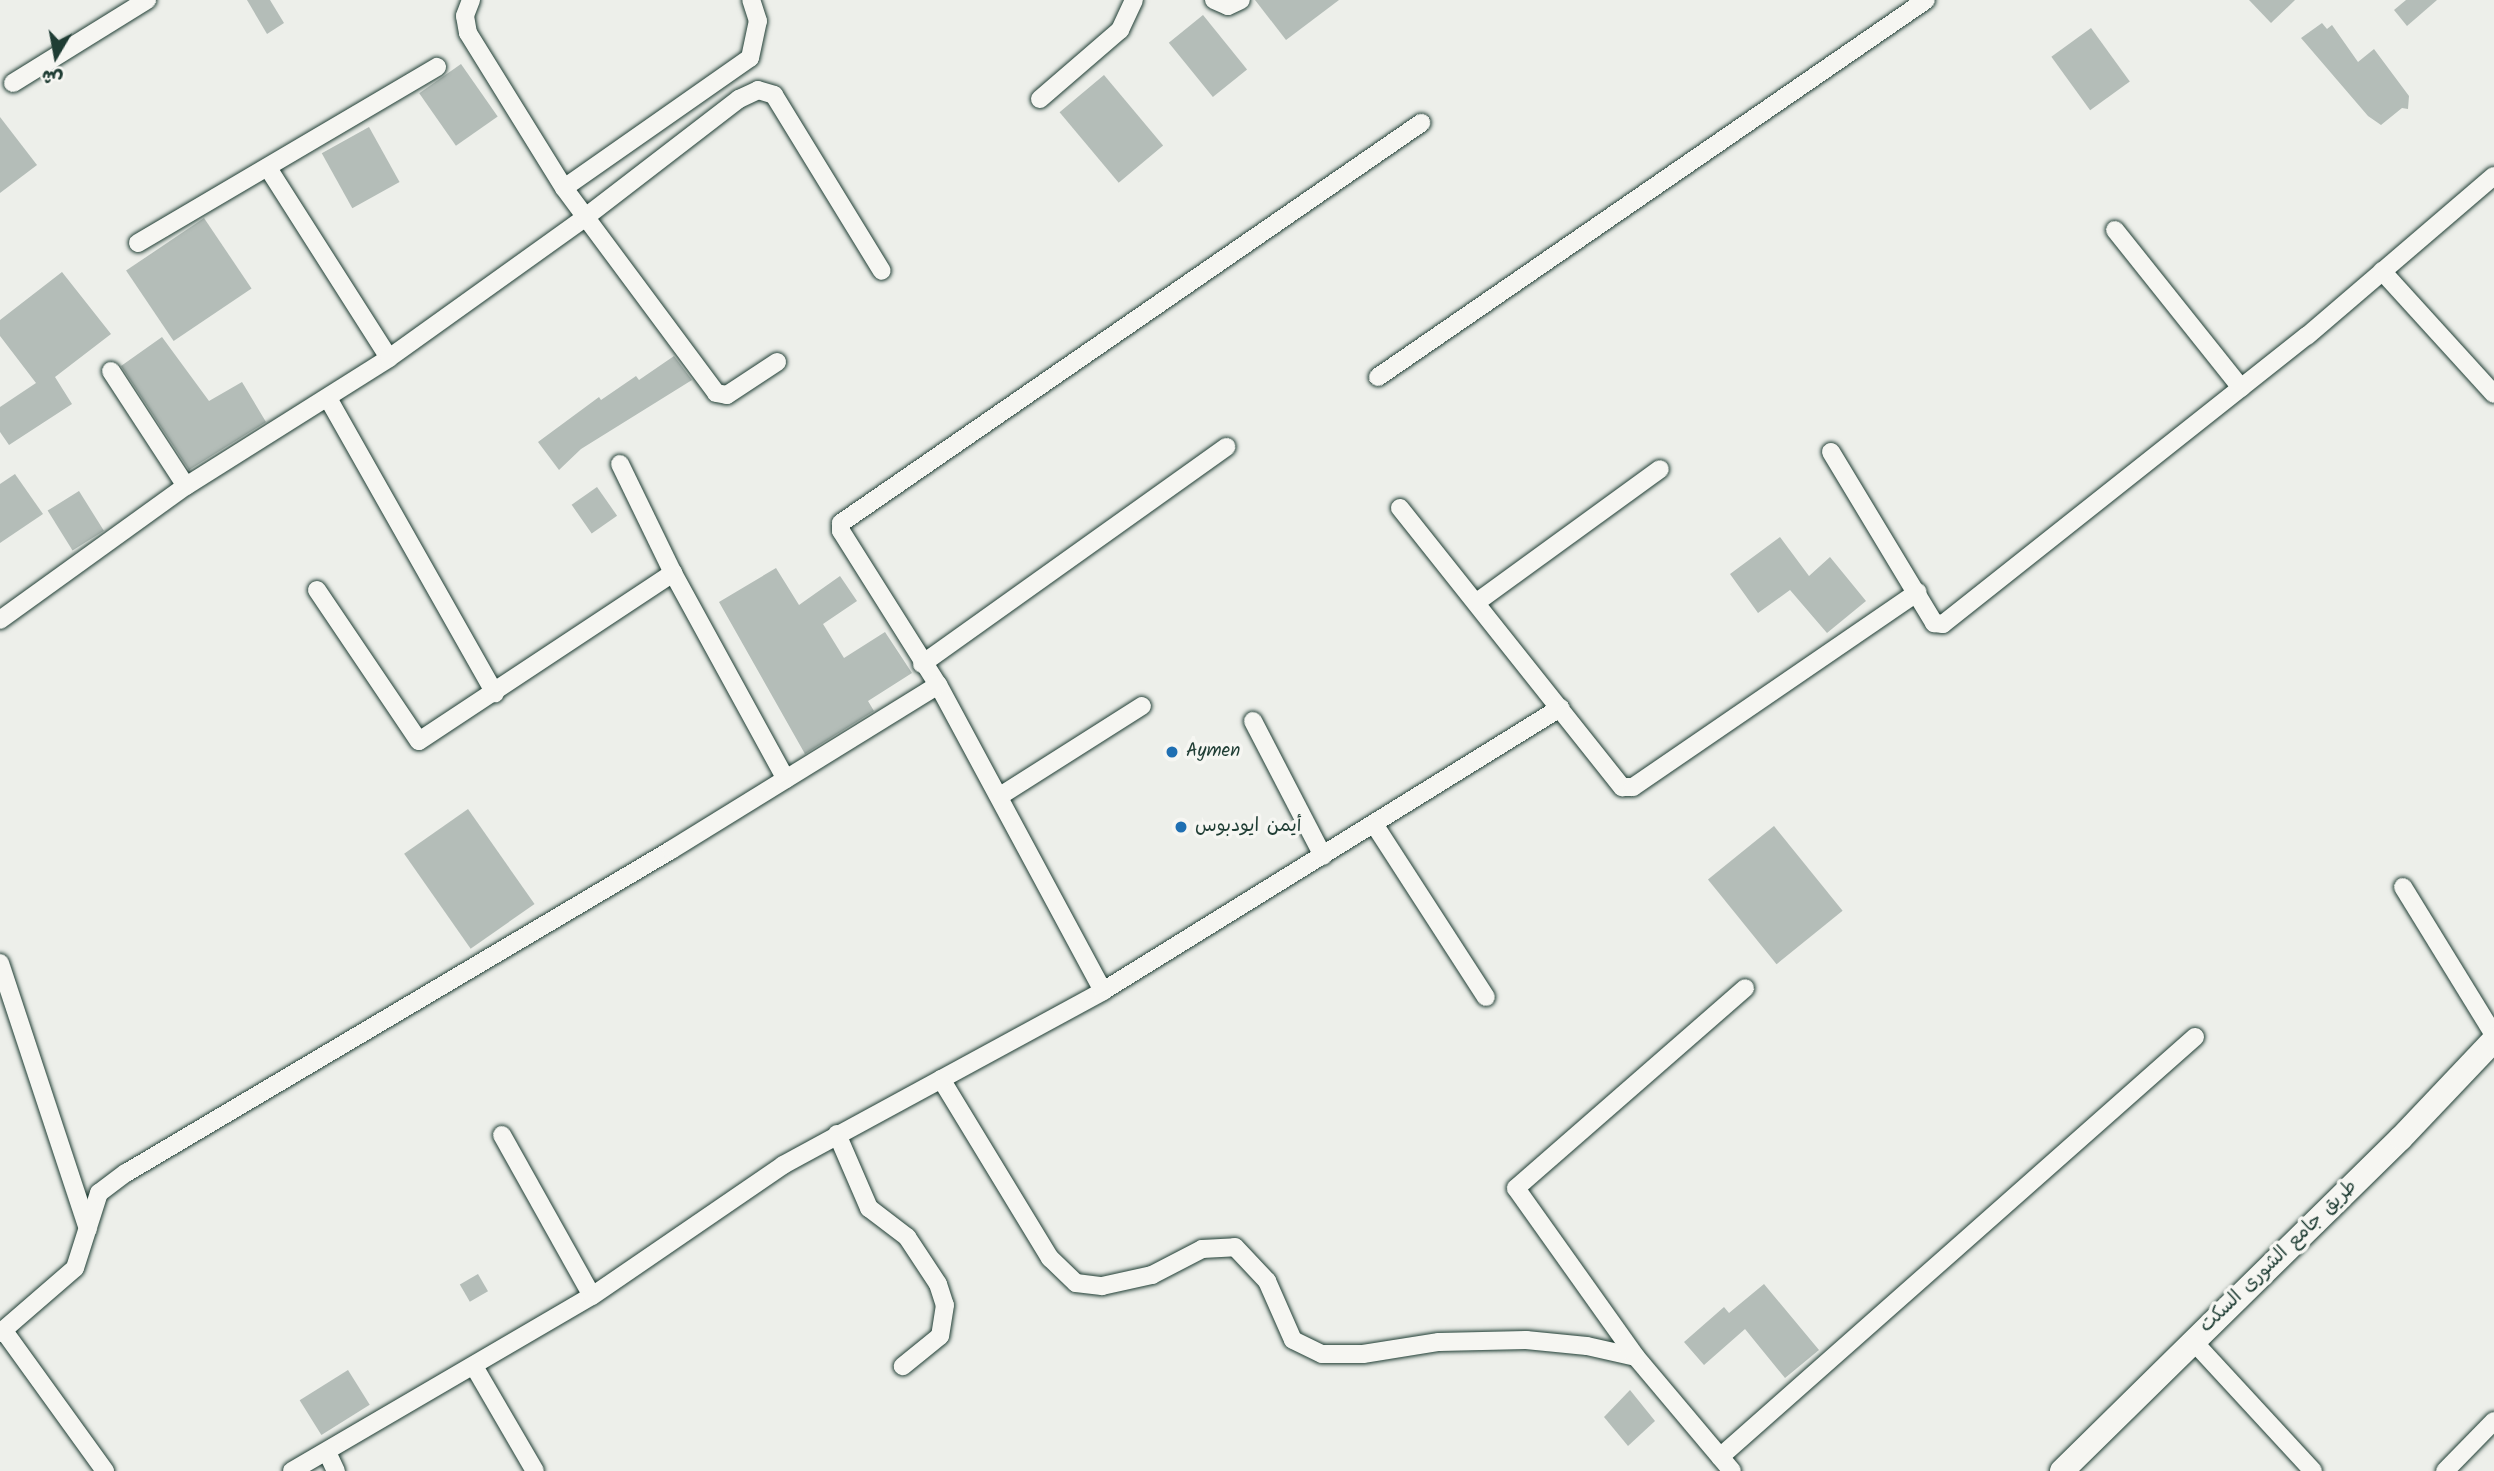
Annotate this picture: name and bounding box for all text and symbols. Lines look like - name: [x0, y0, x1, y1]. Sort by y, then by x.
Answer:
- north arrow: [21, 21, 91, 91]
- text: ش: [39, 60, 65, 93]
- place label: Aymen: [1186, 741, 1240, 763]
- marker: Aymen: [1164, 744, 1180, 760]
- place label: أيمن ايودبوس: [1195, 816, 1301, 838]
- marker: أيمن ايودبوس: [1173, 819, 1189, 835]
- street label: طريق جامع الشورى السكت: [2196, 1176, 2362, 1338]

